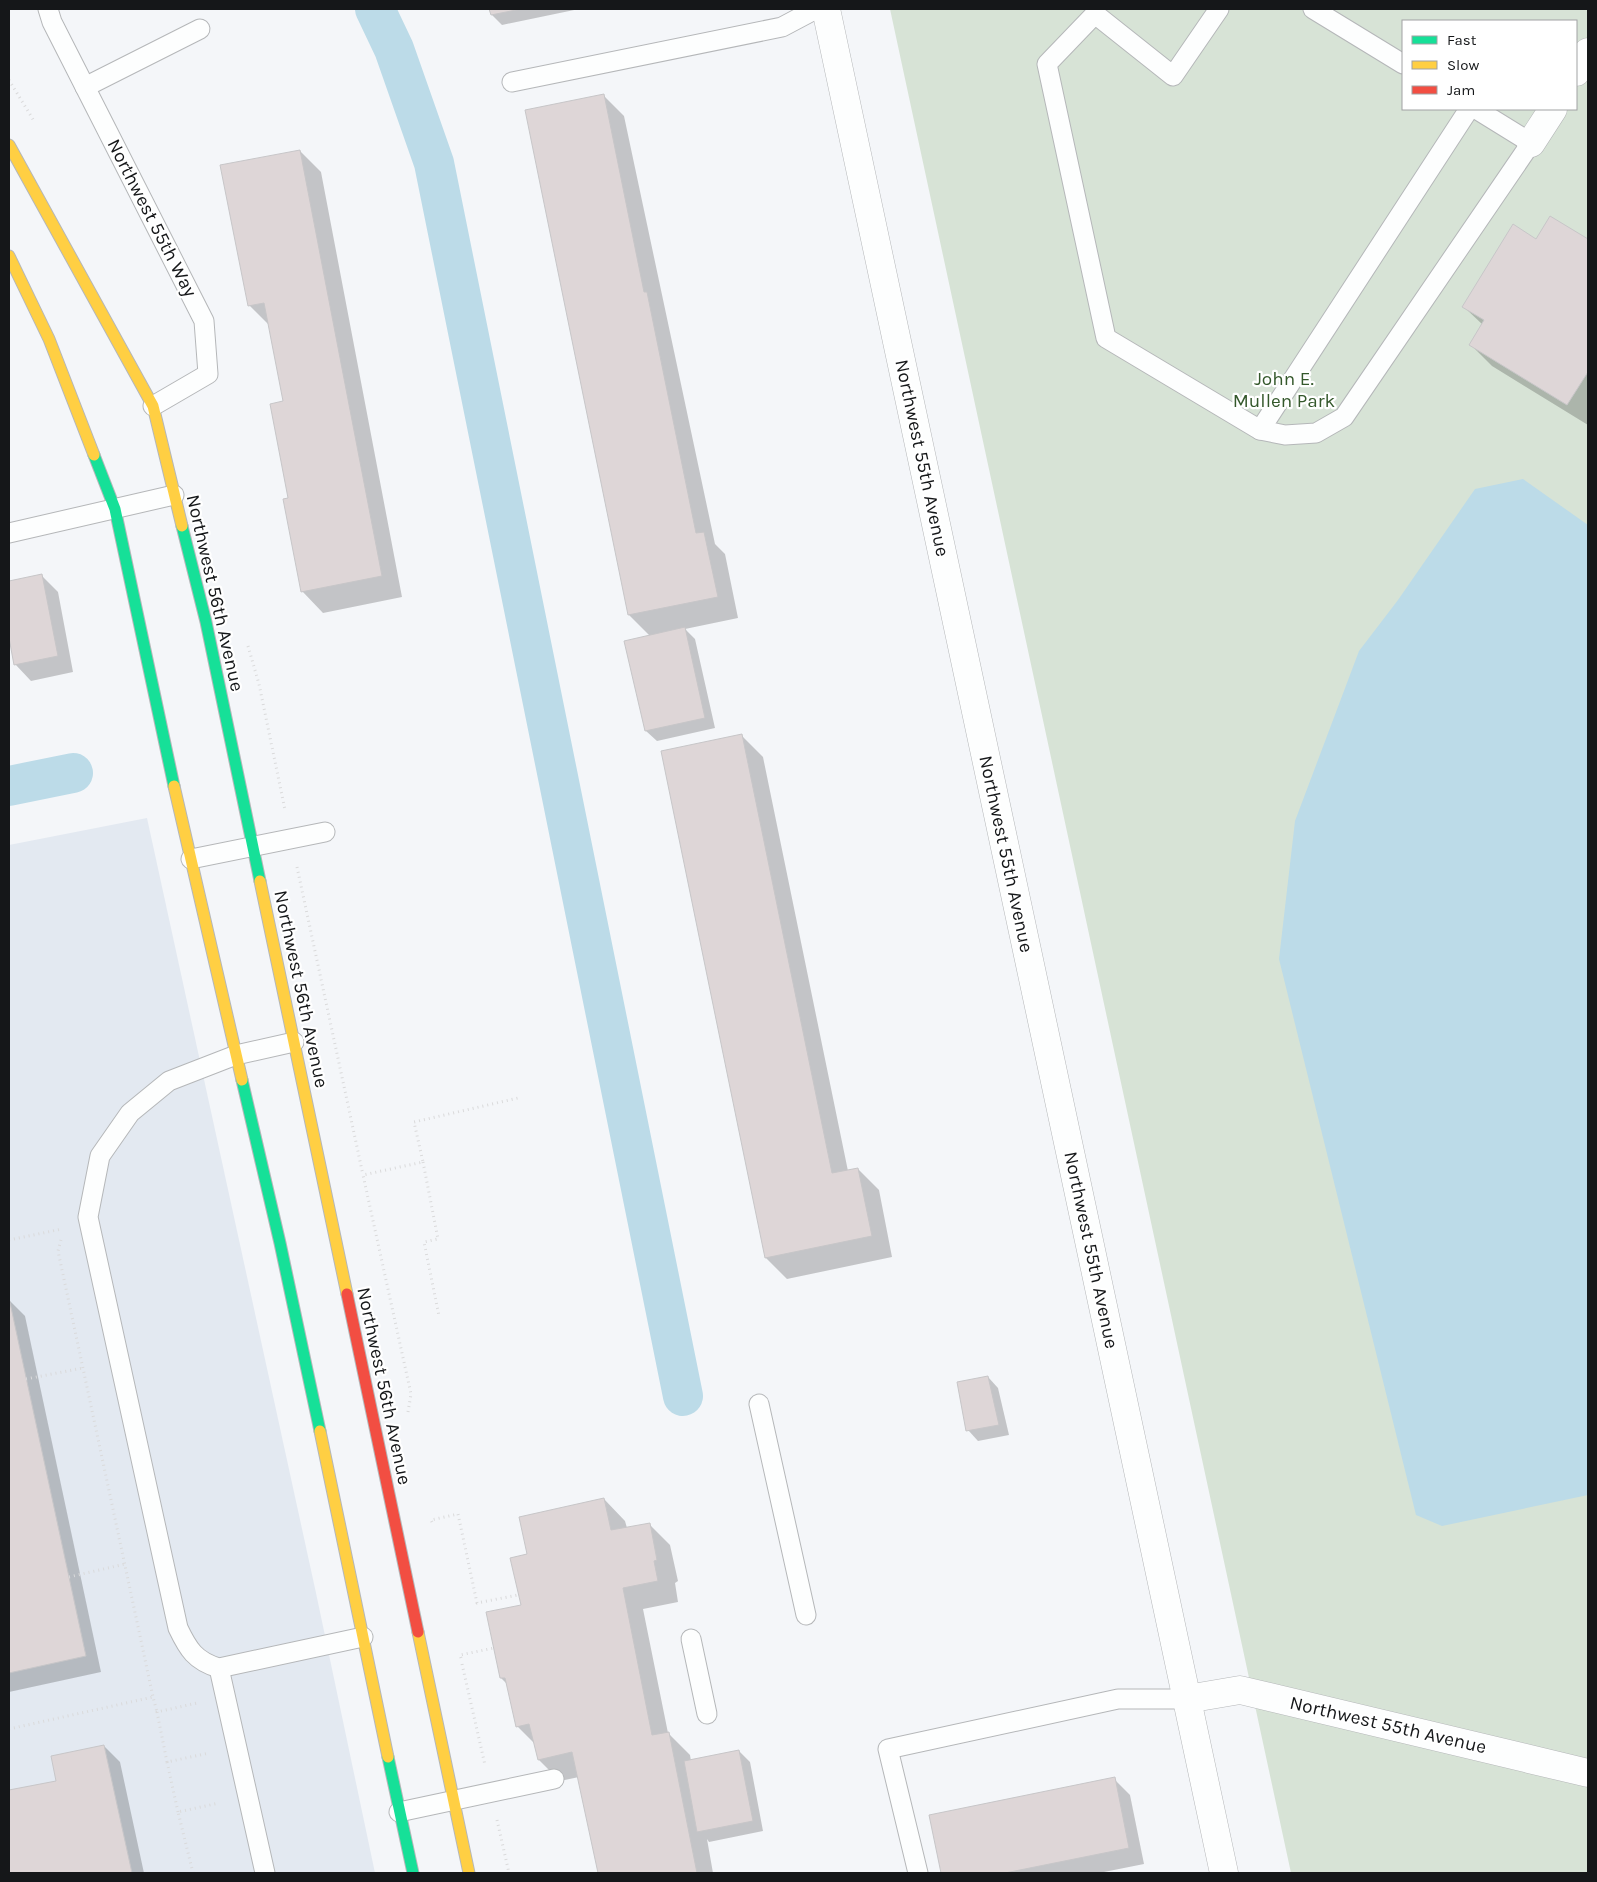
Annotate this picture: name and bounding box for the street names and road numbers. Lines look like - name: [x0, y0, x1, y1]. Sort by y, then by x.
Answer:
- street label: Northwest 55th Way: [103, 135, 201, 301]
- street label: Northwest 55th Avenue: [890, 357, 954, 559]
- street label: Northwest 56th Avenue: [182, 492, 248, 694]
- street label: Northwest 55th Avenue: [974, 753, 1038, 955]
- street label: Northwest 56th Avenue: [269, 888, 333, 1090]
- street label: Northwest 55th Avenue: [1059, 1149, 1123, 1351]
- street label: Northwest 56th Avenue: [352, 1285, 416, 1487]
- street label: Northwest 55th Avenue: [1288, 1692, 1488, 1758]

